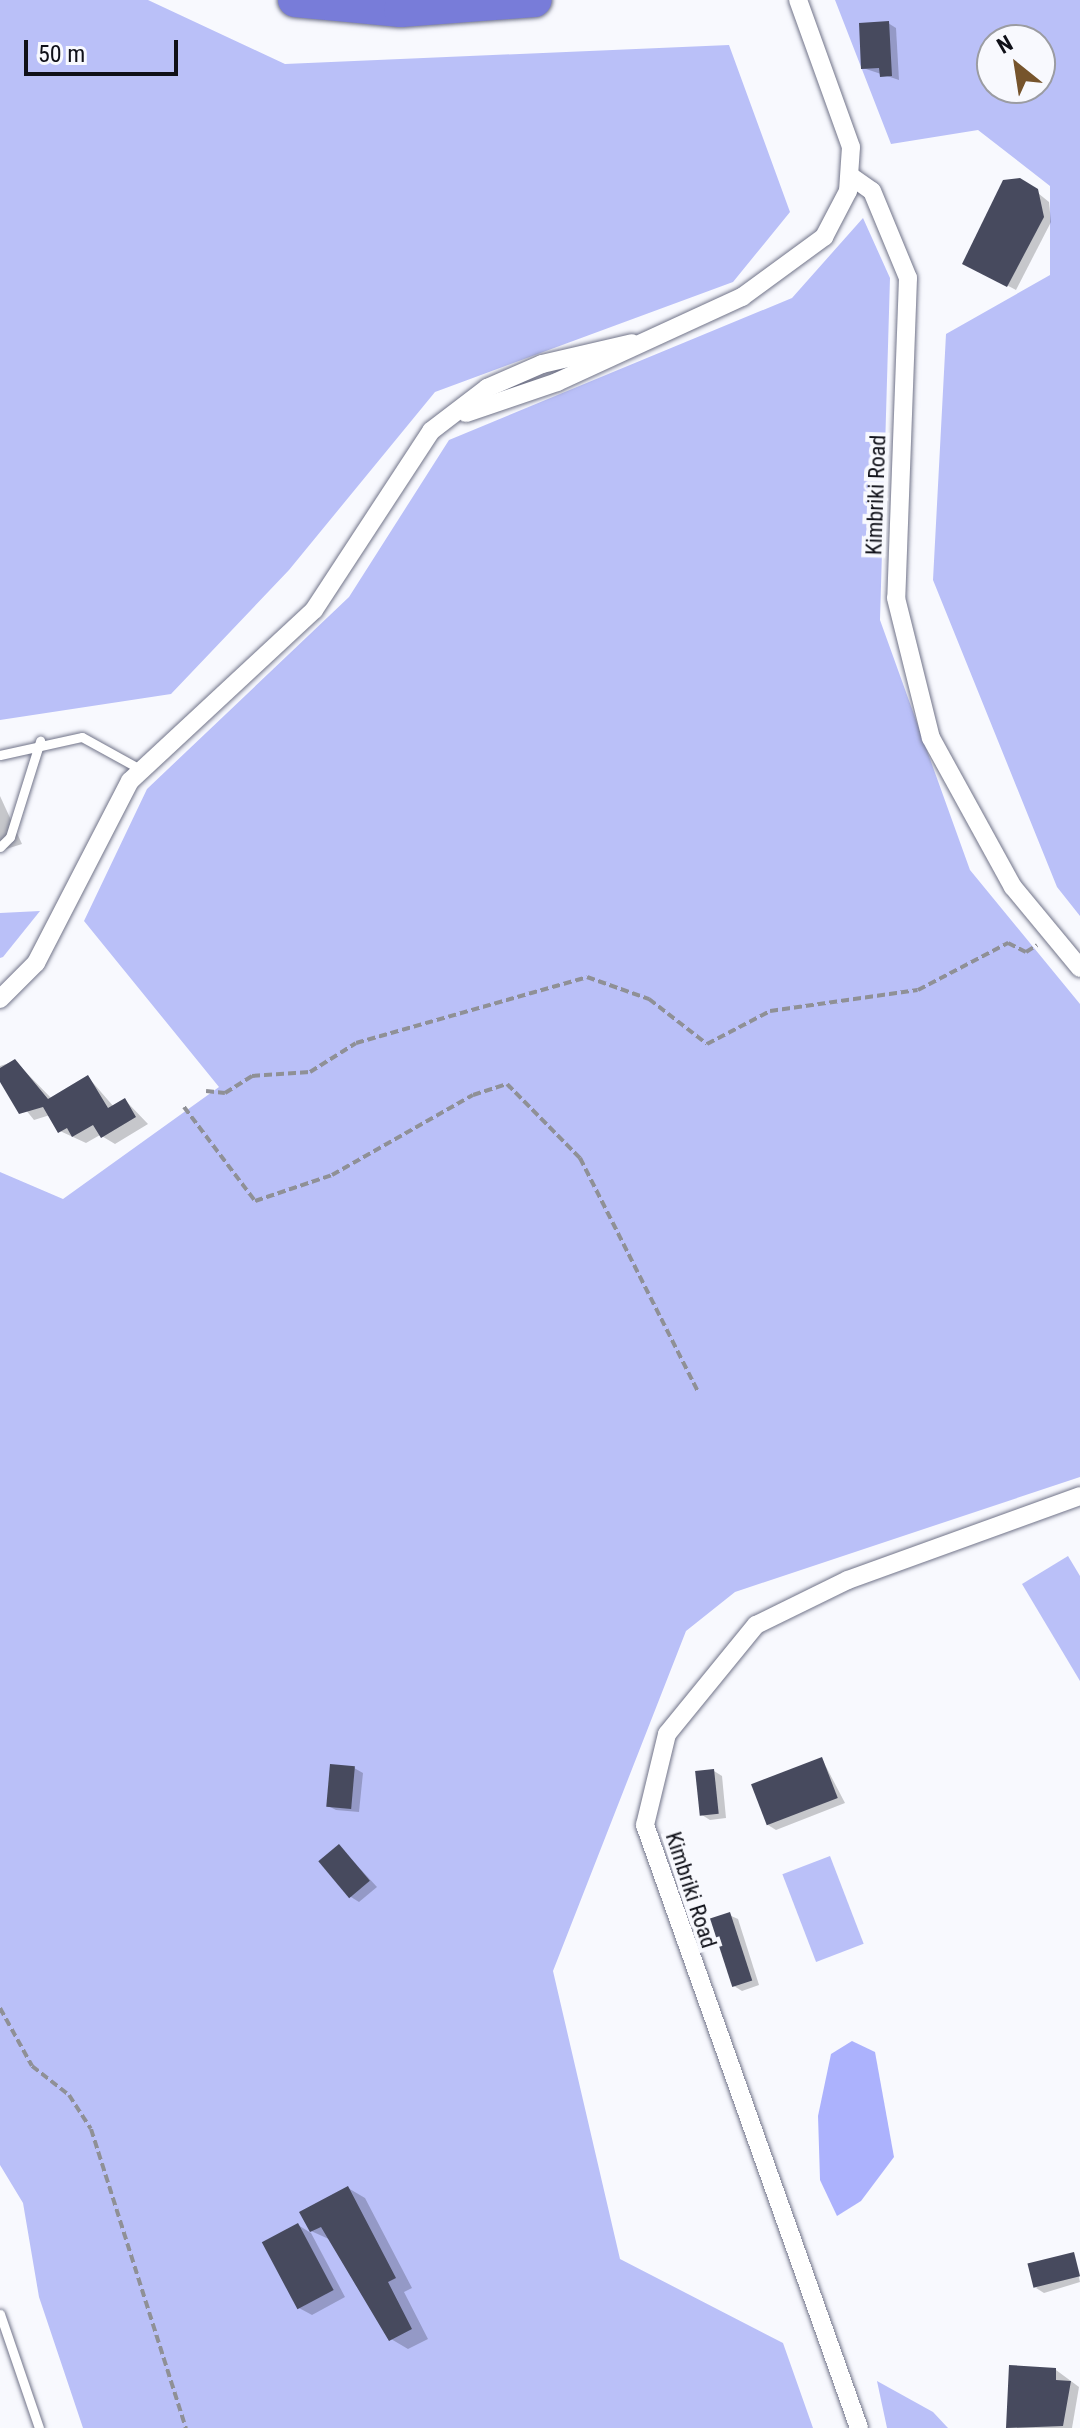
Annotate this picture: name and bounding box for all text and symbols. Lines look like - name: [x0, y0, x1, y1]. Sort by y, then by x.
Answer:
- scale bar: [28, 24, 182, 74]
- north arrow: [976, 24, 1056, 104]
- text: N: [993, 30, 1017, 59]
- text: 50 m: [38, 40, 85, 68]
- street label: Kimbriki Road: [861, 434, 891, 556]
- street label: Kimbriki Road: [660, 1829, 722, 1951]

